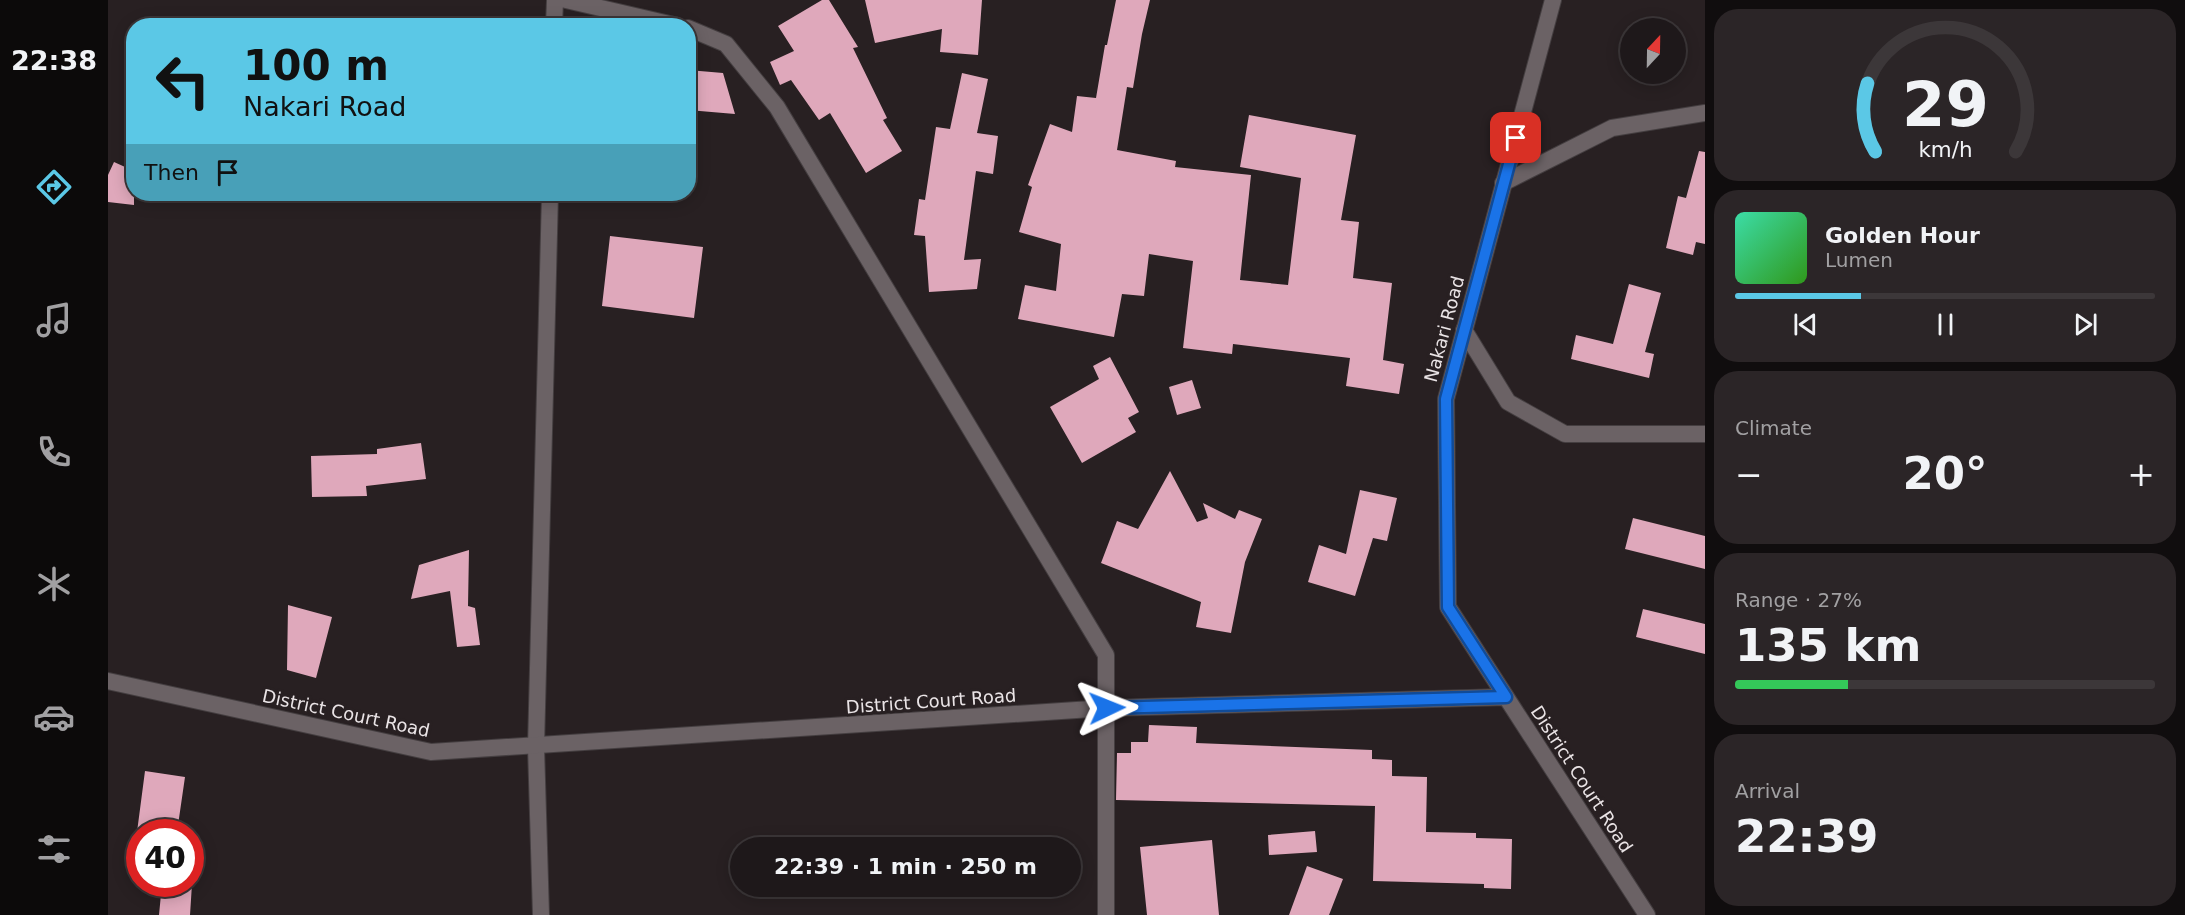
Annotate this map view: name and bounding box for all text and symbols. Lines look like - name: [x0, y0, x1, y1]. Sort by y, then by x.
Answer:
- north arrow: [1620, 18, 1686, 84]
- map controls: [1620, 18, 1686, 84]
- text: 100 m: [243, 41, 389, 90]
- icon: left: [144, 42, 222, 120]
- text: 22:38: [11, 45, 97, 76]
- text: 29: [1902, 68, 1988, 141]
- text: Nakari Road: [243, 91, 406, 122]
- pin: [1490, 112, 1541, 163]
- icon: arrive: [1499, 121, 1532, 154]
- text: km/h: [1918, 137, 1972, 162]
- icon: arrive: [211, 156, 244, 189]
- text: Then: [144, 160, 199, 185]
- icon: directions: [33, 166, 75, 208]
- text: Golden Hour: [1825, 223, 1980, 248]
- text: Lumen: [1825, 248, 1893, 272]
- street label: Nakari Road: [1420, 274, 1468, 384]
- icon: music: [33, 299, 75, 341]
- icon: previous: [1789, 308, 1822, 341]
- icon: pause: [1929, 308, 1962, 341]
- icon: next: [2069, 308, 2102, 341]
- text: Climate: [1735, 416, 1812, 440]
- icon: phone: [33, 431, 75, 473]
- text: 20°: [1902, 447, 1988, 500]
- text: −: [1735, 455, 1763, 494]
- text: +: [2127, 455, 2155, 494]
- icon: climate: [33, 563, 75, 605]
- text: Range · 27%: [1735, 588, 1862, 612]
- text: 135 km: [1735, 619, 1921, 672]
- position arrow: [1075, 676, 1139, 740]
- street label: District Court Road: [260, 685, 432, 741]
- street label: District Court Road: [845, 685, 1017, 717]
- icon: car: [33, 696, 75, 738]
- street label: District Court Road: [1527, 702, 1637, 856]
- text: Arrival: [1735, 779, 1800, 803]
- text: 22:39: [1735, 810, 1878, 863]
- speed limit sign: 40: [126, 819, 204, 897]
- icon: filters: [33, 828, 75, 870]
- text: 22:39 · 1 min · 250 m: [774, 854, 1037, 879]

